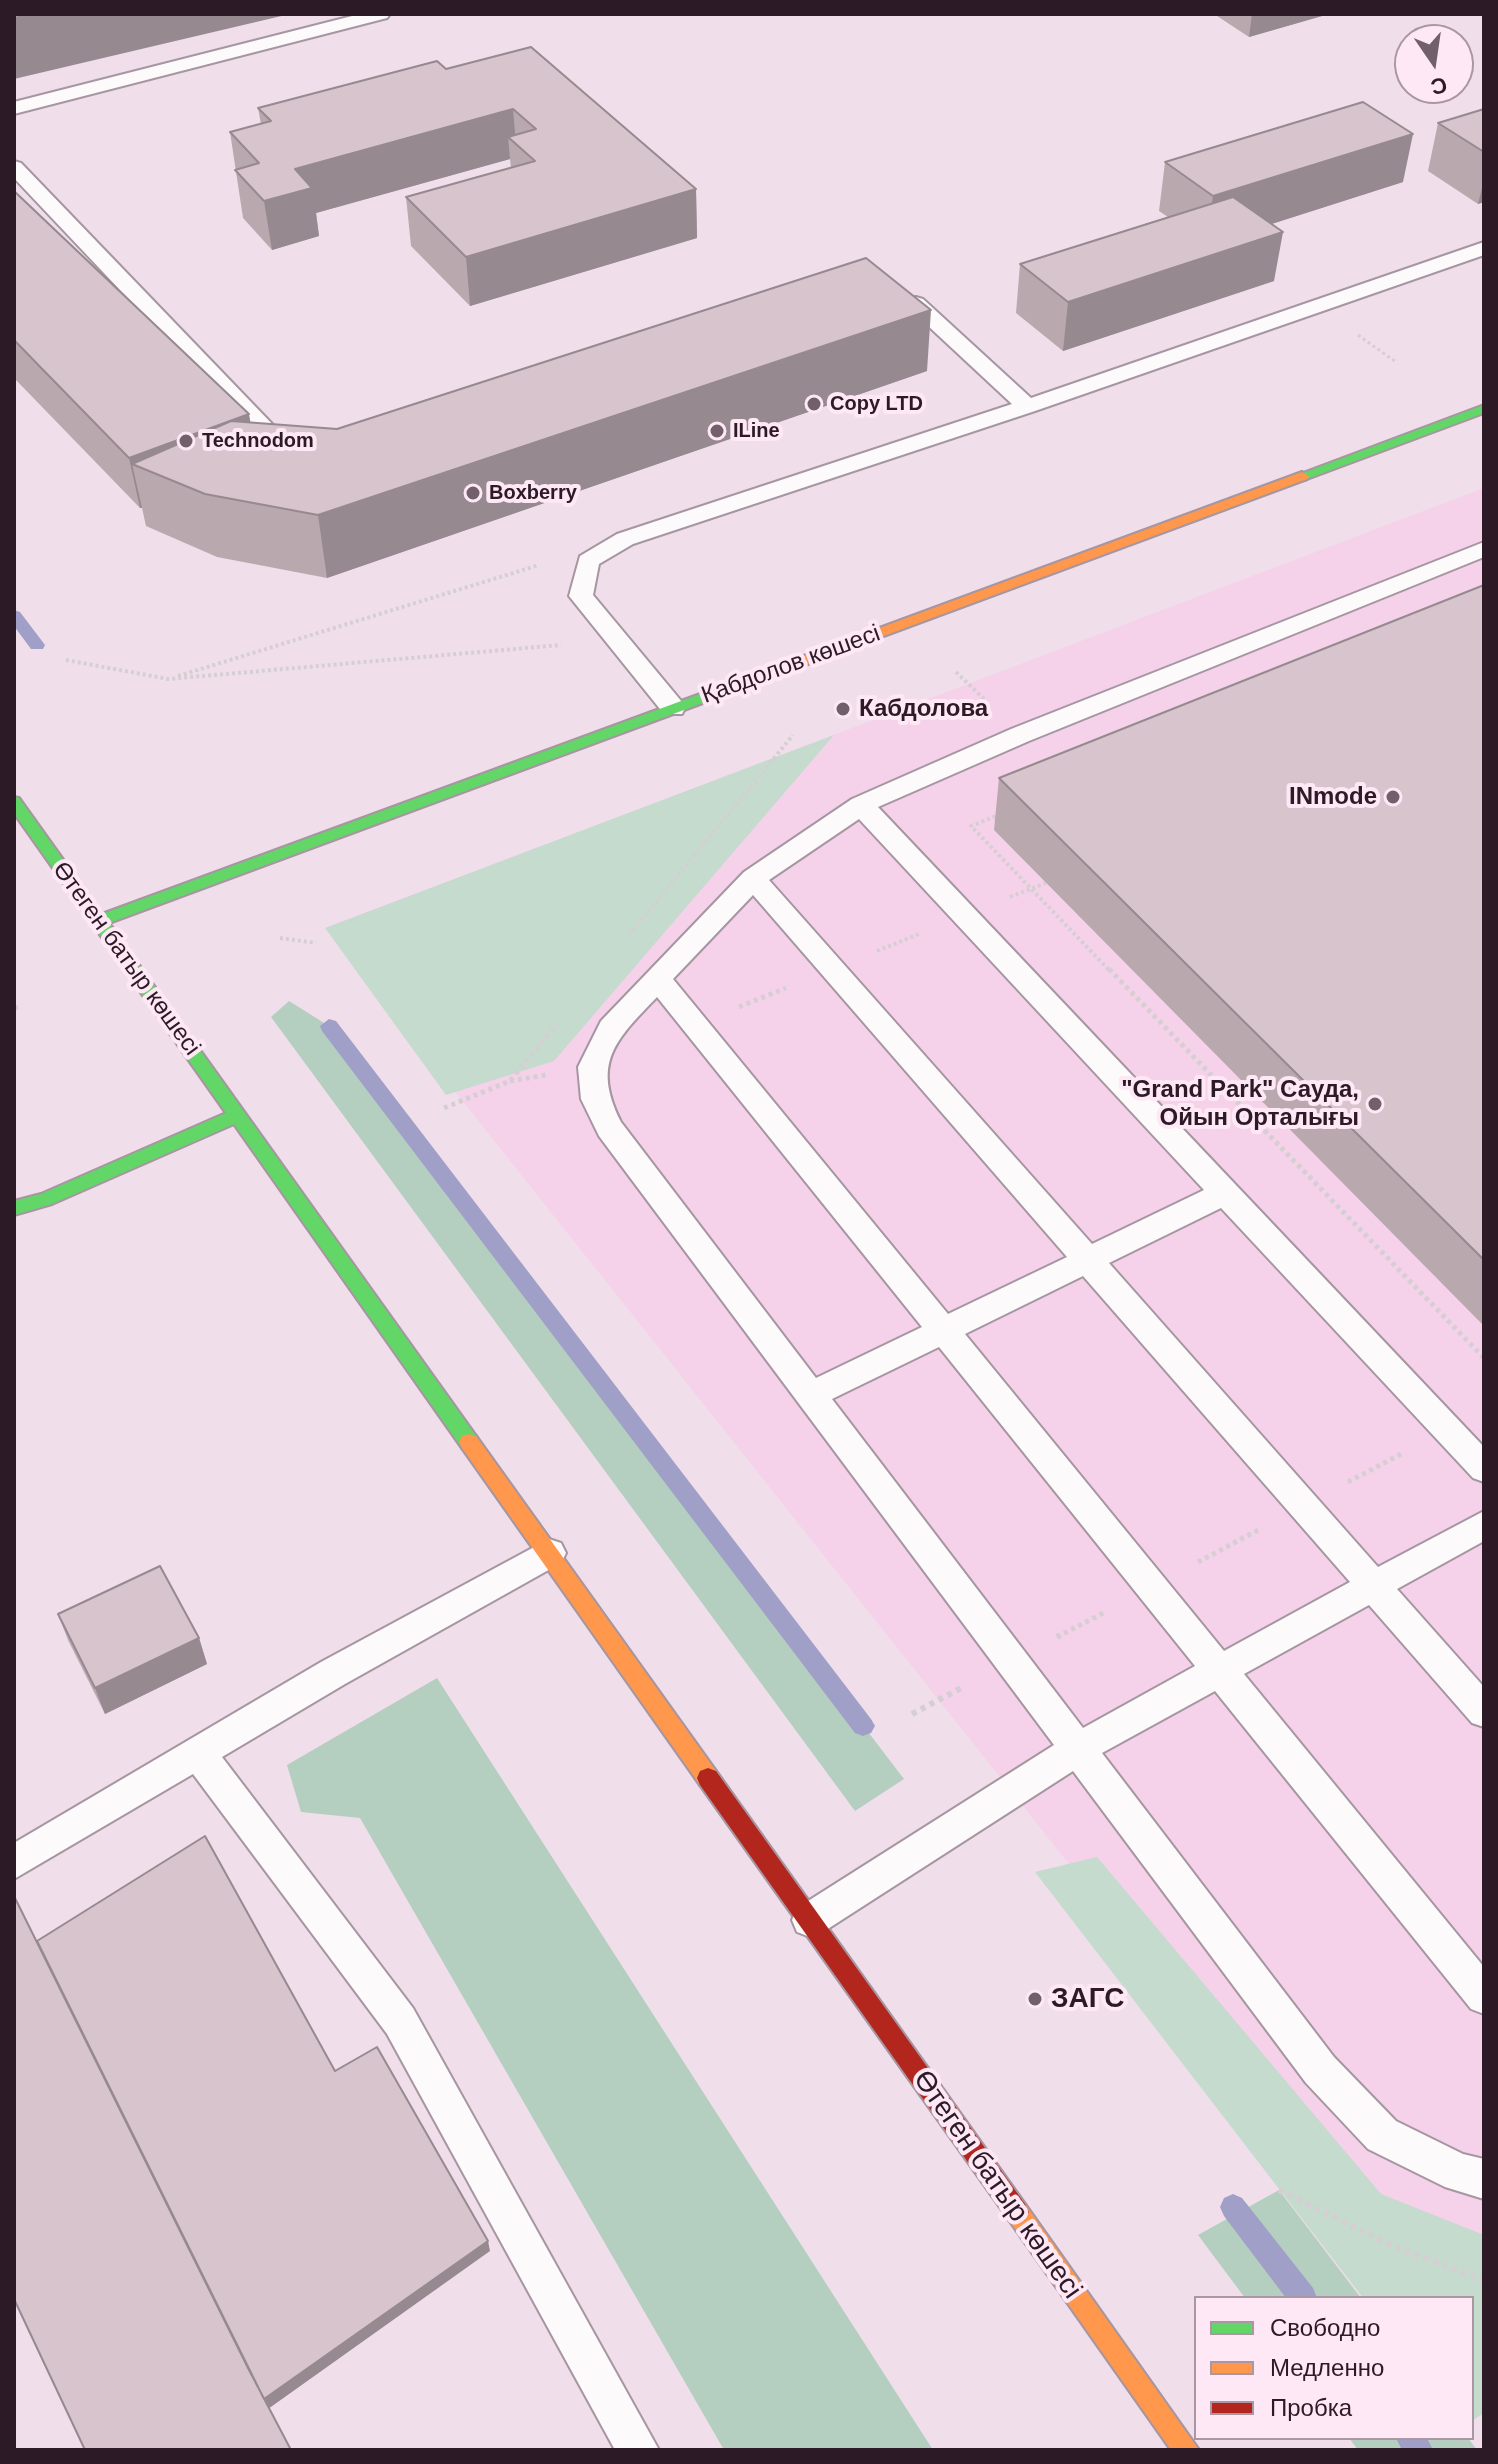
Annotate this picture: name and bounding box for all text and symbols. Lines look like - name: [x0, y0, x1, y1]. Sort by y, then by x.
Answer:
- north arrow: [1394, 24, 1474, 104]
- text: С: [1429, 72, 1450, 100]
- place label: Copy LTD: [830, 392, 923, 416]
- marker: Copy LTD: [805, 395, 823, 413]
- place label: ILine: [733, 419, 780, 443]
- marker: ILine: [708, 422, 726, 440]
- place label: Technodom: [202, 429, 314, 453]
- marker: Technodom: [177, 432, 195, 450]
- place label: Boxberry: [489, 481, 577, 505]
- marker: Boxberry: [464, 484, 482, 502]
- street label: Қабдолов көшесі: [698, 619, 884, 711]
- place label: Кабдолова: [859, 695, 988, 723]
- marker: Кабдолова: [834, 700, 852, 718]
- place label: INmode: [1289, 783, 1377, 811]
- marker: INmode: [1384, 788, 1402, 806]
- street label: Өтеген батыр көшесі: [46, 857, 206, 1061]
- place label: "Grand Park" Сауда, Ойын Орталығы: [1121, 1076, 1359, 1132]
- marker: "Grand Park" Сауда, Ойын Орталығы: [1366, 1095, 1384, 1113]
- place label: ЗАГС: [1051, 1982, 1124, 2016]
- marker: ЗАГС: [1026, 1990, 1044, 2008]
- street label: Өтеген батыр көшесі: [906, 2064, 1088, 2306]
- legend: [1194, 2296, 1474, 2440]
- text: Свободно: [1270, 2314, 1380, 2341]
- text: Медленно: [1270, 2354, 1384, 2381]
- text: Пробка: [1270, 2394, 1352, 2421]

